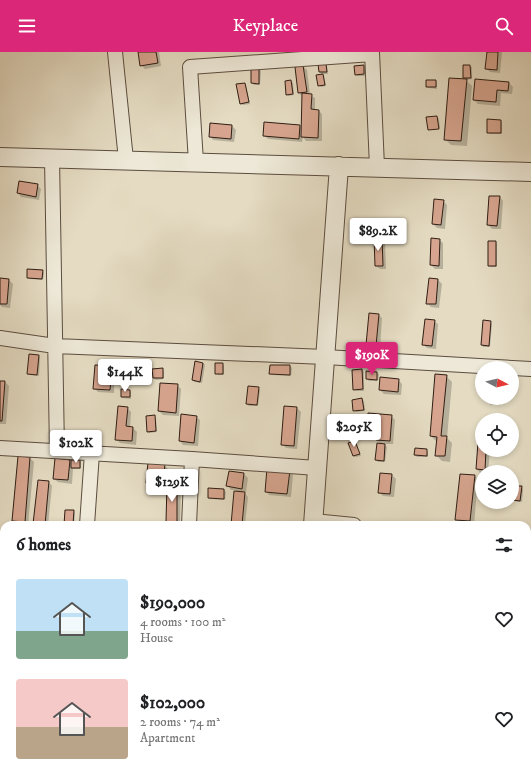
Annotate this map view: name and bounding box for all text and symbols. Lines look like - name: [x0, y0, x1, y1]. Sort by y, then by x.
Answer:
- icon: menu: [16, 15, 38, 37]
- text: Keyplace: [233, 15, 298, 37]
- icon: search: [493, 15, 515, 37]
- pin: $89.2K: [345, 218, 411, 252]
- text: $89.2K: [359, 223, 397, 239]
- pin: $190K: [344, 342, 400, 376]
- text: $190K: [355, 347, 389, 363]
- pin: $144K: [97, 359, 153, 393]
- north arrow: [475, 361, 519, 405]
- map controls: [475, 361, 519, 509]
- text: $144K: [107, 364, 143, 380]
- button: locate: [475, 413, 519, 457]
- pin: $205K: [326, 414, 382, 448]
- text: $205K: [336, 419, 372, 435]
- pin: $102K: [48, 430, 104, 464]
- text: $102K: [59, 435, 93, 451]
- button: layers: [475, 465, 519, 509]
- pin: $129K: [144, 469, 200, 503]
- text: $129K: [155, 474, 189, 490]
- text: 6 homes: [16, 534, 71, 556]
- icon: filters: [493, 534, 515, 556]
- text: $190,000: [140, 592, 205, 614]
- icon: home: [48, 595, 96, 643]
- icon: heart: [493, 608, 515, 630]
- text: 4 rooms · 100 m²: [140, 614, 226, 630]
- text: House: [140, 630, 173, 646]
- text: $102,000: [140, 692, 205, 714]
- icon: home: [48, 695, 96, 743]
- icon: heart: [493, 708, 515, 730]
- text: 2 rooms · 74 m²: [140, 714, 220, 730]
- text: Apartment: [140, 730, 195, 746]

